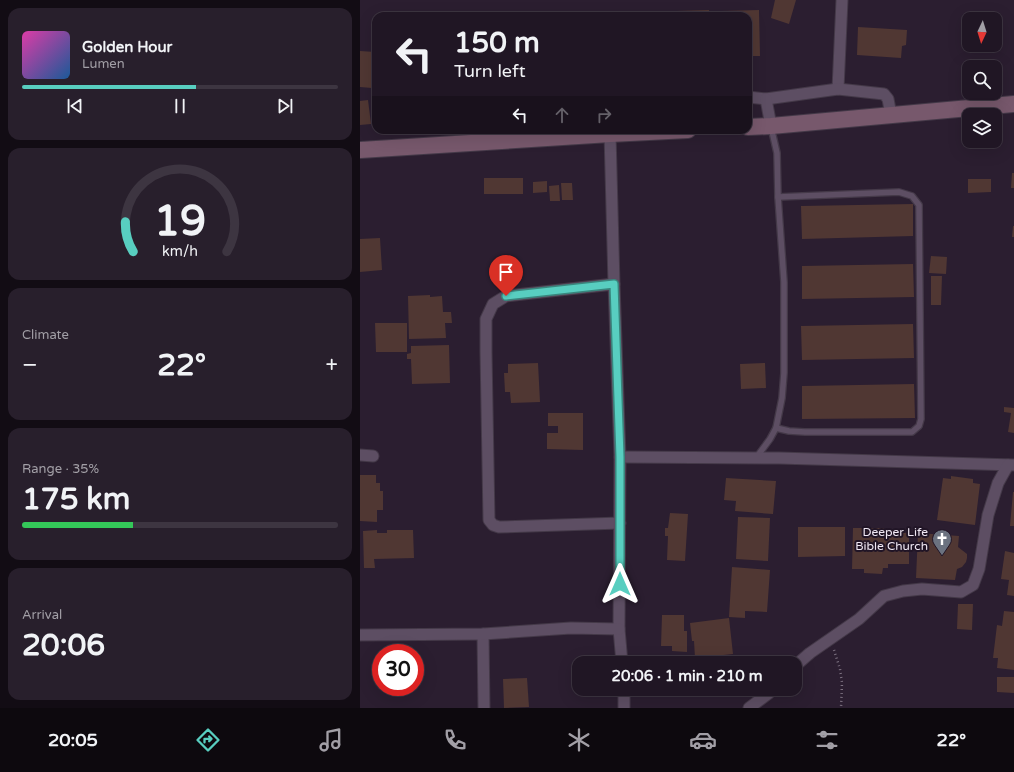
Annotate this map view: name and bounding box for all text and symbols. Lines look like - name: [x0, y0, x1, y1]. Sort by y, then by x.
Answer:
- north arrow: [962, 12, 1002, 52]
- map controls: [962, 12, 1002, 148]
- text: 150 m: [454, 26, 540, 60]
- icon: left: [388, 28, 440, 80]
- text: Golden Hour: [82, 38, 172, 56]
- text: Lumen: [82, 56, 125, 72]
- text: Turn left: [454, 60, 526, 82]
- button: search: [962, 60, 1002, 100]
- icon: previous: [64, 95, 86, 117]
- icon: pause: [169, 95, 191, 117]
- icon: next: [274, 95, 296, 117]
- icon: left: [509, 104, 531, 126]
- icon: ahead: [551, 104, 573, 126]
- icon: right: [593, 104, 615, 126]
- button: layers: [962, 108, 1002, 148]
- text: 19: [154, 197, 206, 247]
- text: km/h: [162, 243, 198, 260]
- pin: [489, 255, 523, 296]
- icon: arrive: [495, 261, 517, 283]
- text: Climate: [22, 327, 69, 343]
- text: 22°: [157, 347, 206, 384]
- text: −: [22, 352, 38, 378]
- text: +: [326, 352, 338, 378]
- text: Range · 35%: [22, 461, 99, 477]
- text: 175 km: [22, 481, 130, 518]
- place label: Deeper Life Bible Church: [855, 525, 928, 553]
- church icon: Deeper Life Bible Church: [931, 528, 953, 556]
- position arrow: [599, 563, 641, 605]
- text: Arrival: [22, 607, 62, 623]
- text: 20:06: [22, 627, 105, 664]
- speed limit sign: 30: [372, 644, 424, 696]
- text: 20:06 · 1 min · 210 m: [612, 667, 762, 685]
- icon: directions: [194, 726, 222, 754]
- icon: music: [317, 726, 345, 754]
- icon: phone: [441, 726, 469, 754]
- icon: climate: [565, 726, 593, 754]
- icon: car: [689, 726, 717, 754]
- icon: filters: [813, 726, 841, 754]
- text: 20:05: [48, 729, 98, 751]
- text: 22°: [937, 729, 966, 751]

